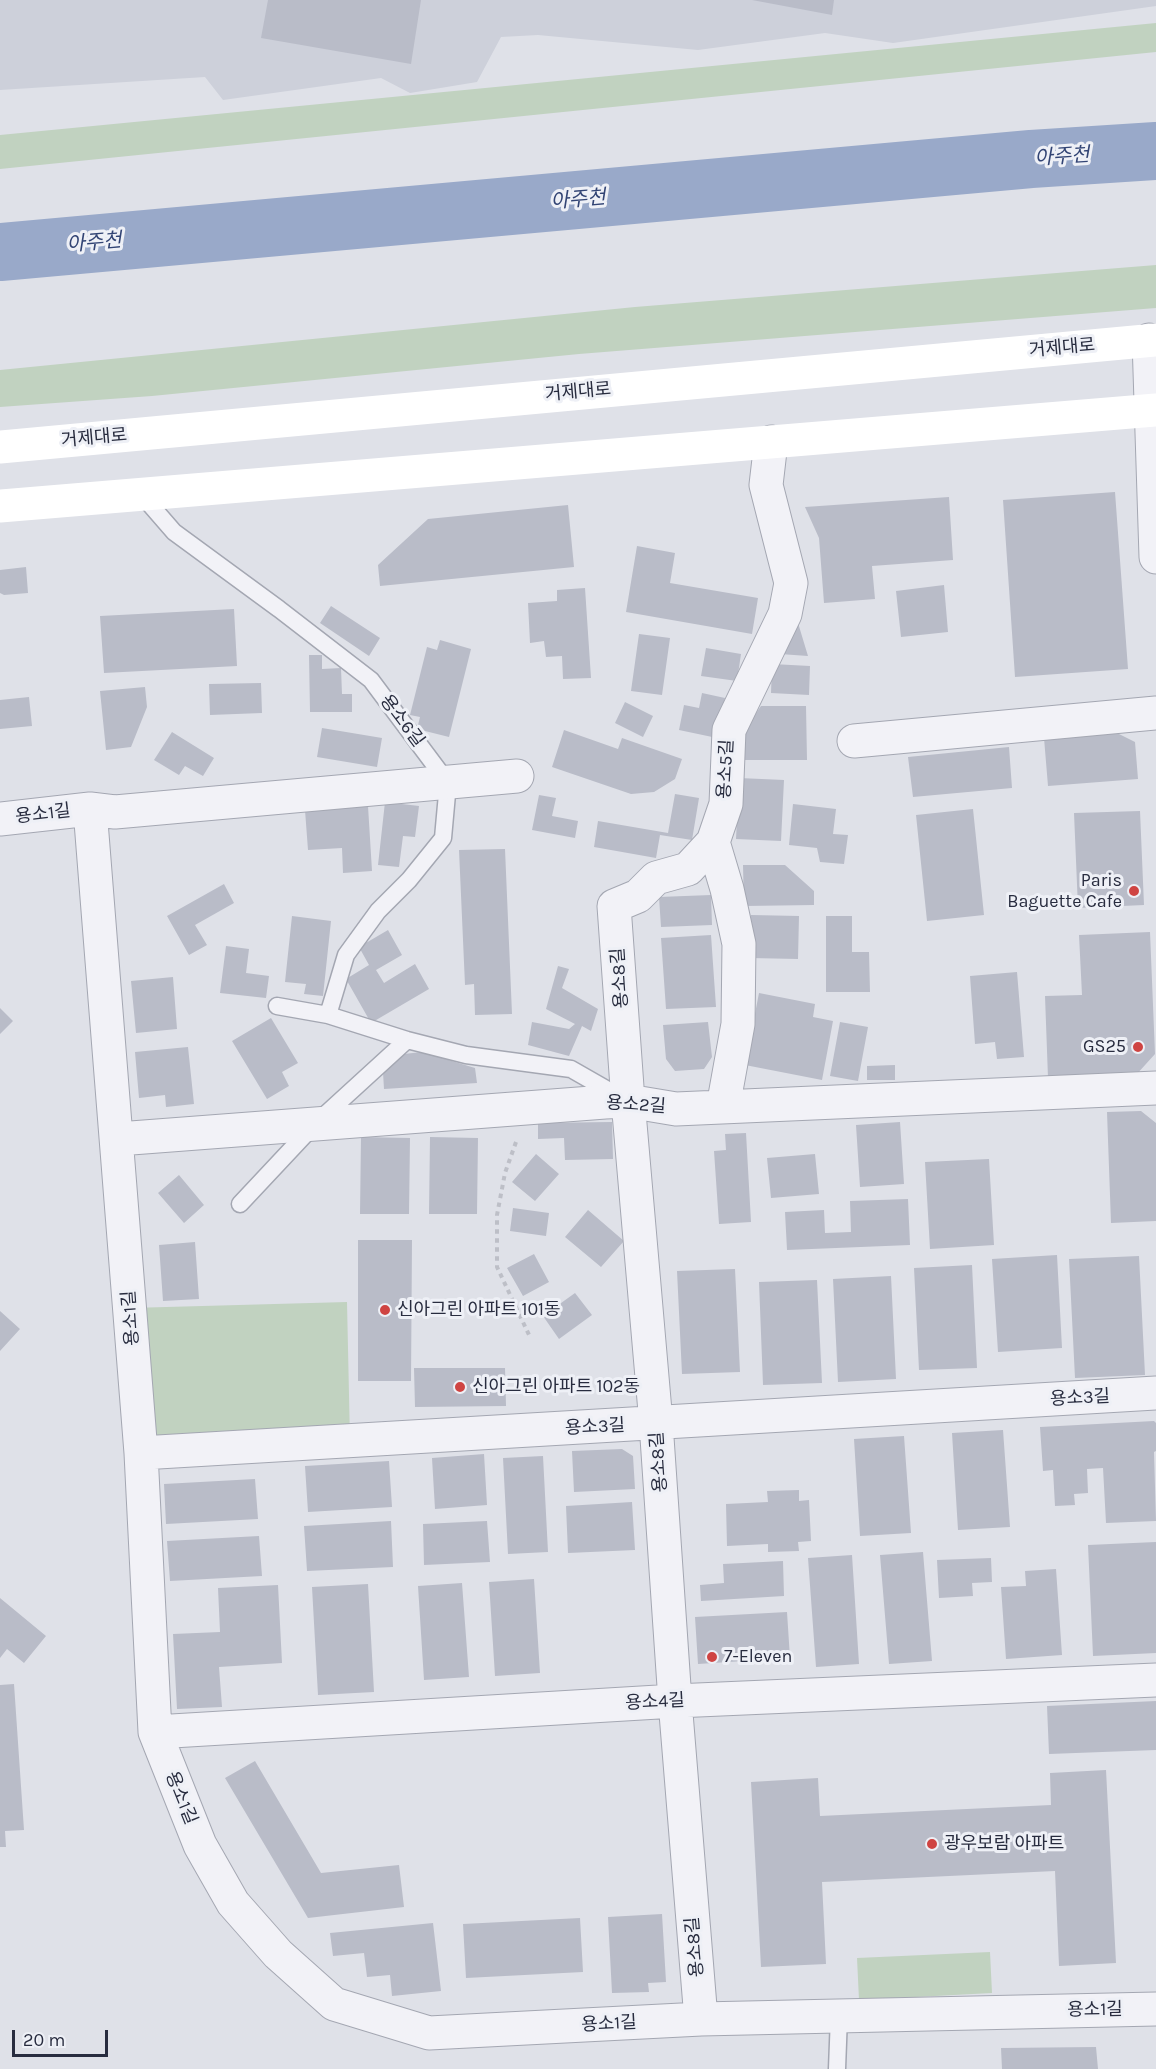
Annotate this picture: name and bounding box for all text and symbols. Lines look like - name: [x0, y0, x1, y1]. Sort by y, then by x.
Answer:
- water label: 아주천: [1034, 143, 1090, 171]
- water label: 아주천: [549, 186, 607, 214]
- water label: 아주천: [65, 229, 123, 257]
- street label: 거제대로: [1028, 334, 1096, 362]
- street label: 거제대로: [544, 378, 612, 406]
- street label: 거제대로: [60, 424, 128, 452]
- street label: 용소6길: [375, 691, 429, 751]
- street label: 용소5길: [714, 739, 738, 799]
- street label: 용소1길: [14, 800, 72, 828]
- place label: Paris Baguette Cafe: [1007, 870, 1122, 912]
- marker: Paris Baguette Cafe: [1127, 884, 1141, 898]
- street label: 용소8길: [607, 947, 633, 1009]
- place label: GS25: [1083, 1036, 1126, 1058]
- marker: GS25: [1131, 1040, 1145, 1054]
- street label: 용소2길: [605, 1092, 667, 1118]
- street label: 용소1길: [118, 1289, 144, 1347]
- place label: 신아그린 아파트 101동: [397, 1299, 561, 1321]
- marker: 신아그린 아파트 101동: [378, 1303, 392, 1317]
- place label: 신아그린 아파트 102동: [472, 1376, 640, 1398]
- marker: 신아그린 아파트 102동: [453, 1380, 467, 1394]
- street label: 용소3길: [1049, 1386, 1111, 1410]
- street label: 용소3길: [564, 1415, 626, 1439]
- street label: 용소8길: [646, 1431, 672, 1493]
- place label: 7-Eleven: [724, 1646, 792, 1668]
- marker: 7-Eleven: [705, 1650, 719, 1664]
- street label: 용소4길: [625, 1690, 685, 1714]
- street label: 용소1길: [161, 1768, 201, 1828]
- place label: 광우보람 아파트: [944, 1833, 1064, 1855]
- marker: 광우보람 아파트: [925, 1837, 939, 1851]
- street label: 용소8길: [682, 1916, 708, 1978]
- street label: 용소1길: [1067, 1999, 1123, 2021]
- street label: 용소1길: [581, 2012, 637, 2036]
- scale bar: [15, 2018, 111, 2056]
- text: 20 m: [23, 2029, 65, 2051]

